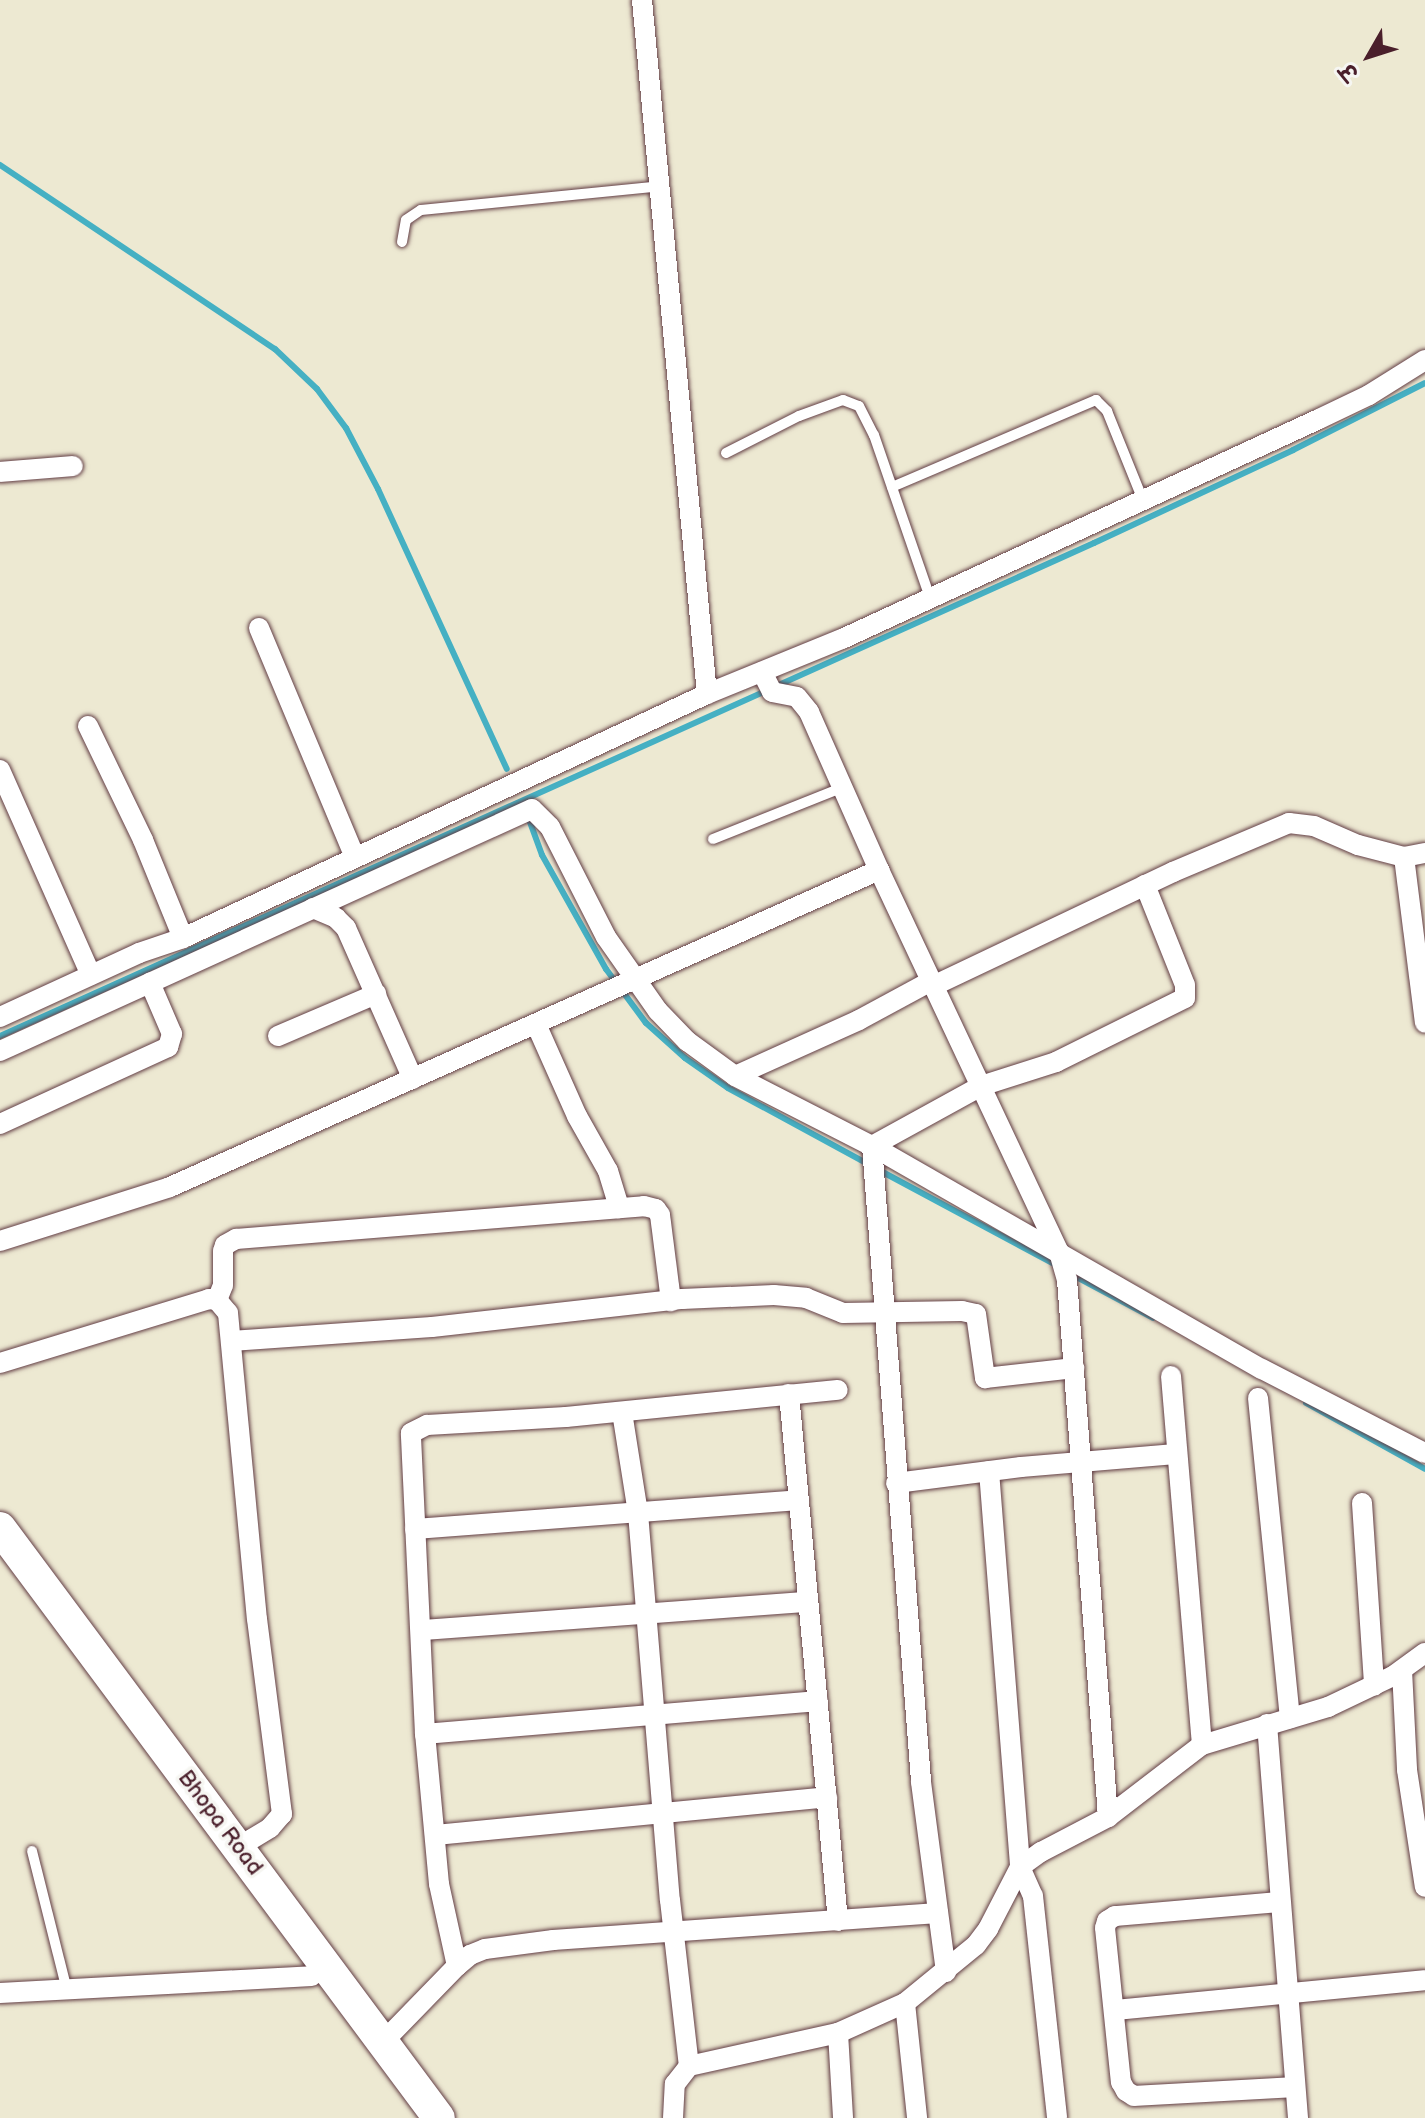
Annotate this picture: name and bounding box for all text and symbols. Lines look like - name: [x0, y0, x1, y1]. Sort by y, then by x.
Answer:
- north arrow: [1329, 16, 1409, 96]
- text: उ: [1335, 57, 1365, 86]
- street label: Bhopa Road: [172, 1766, 268, 1880]

